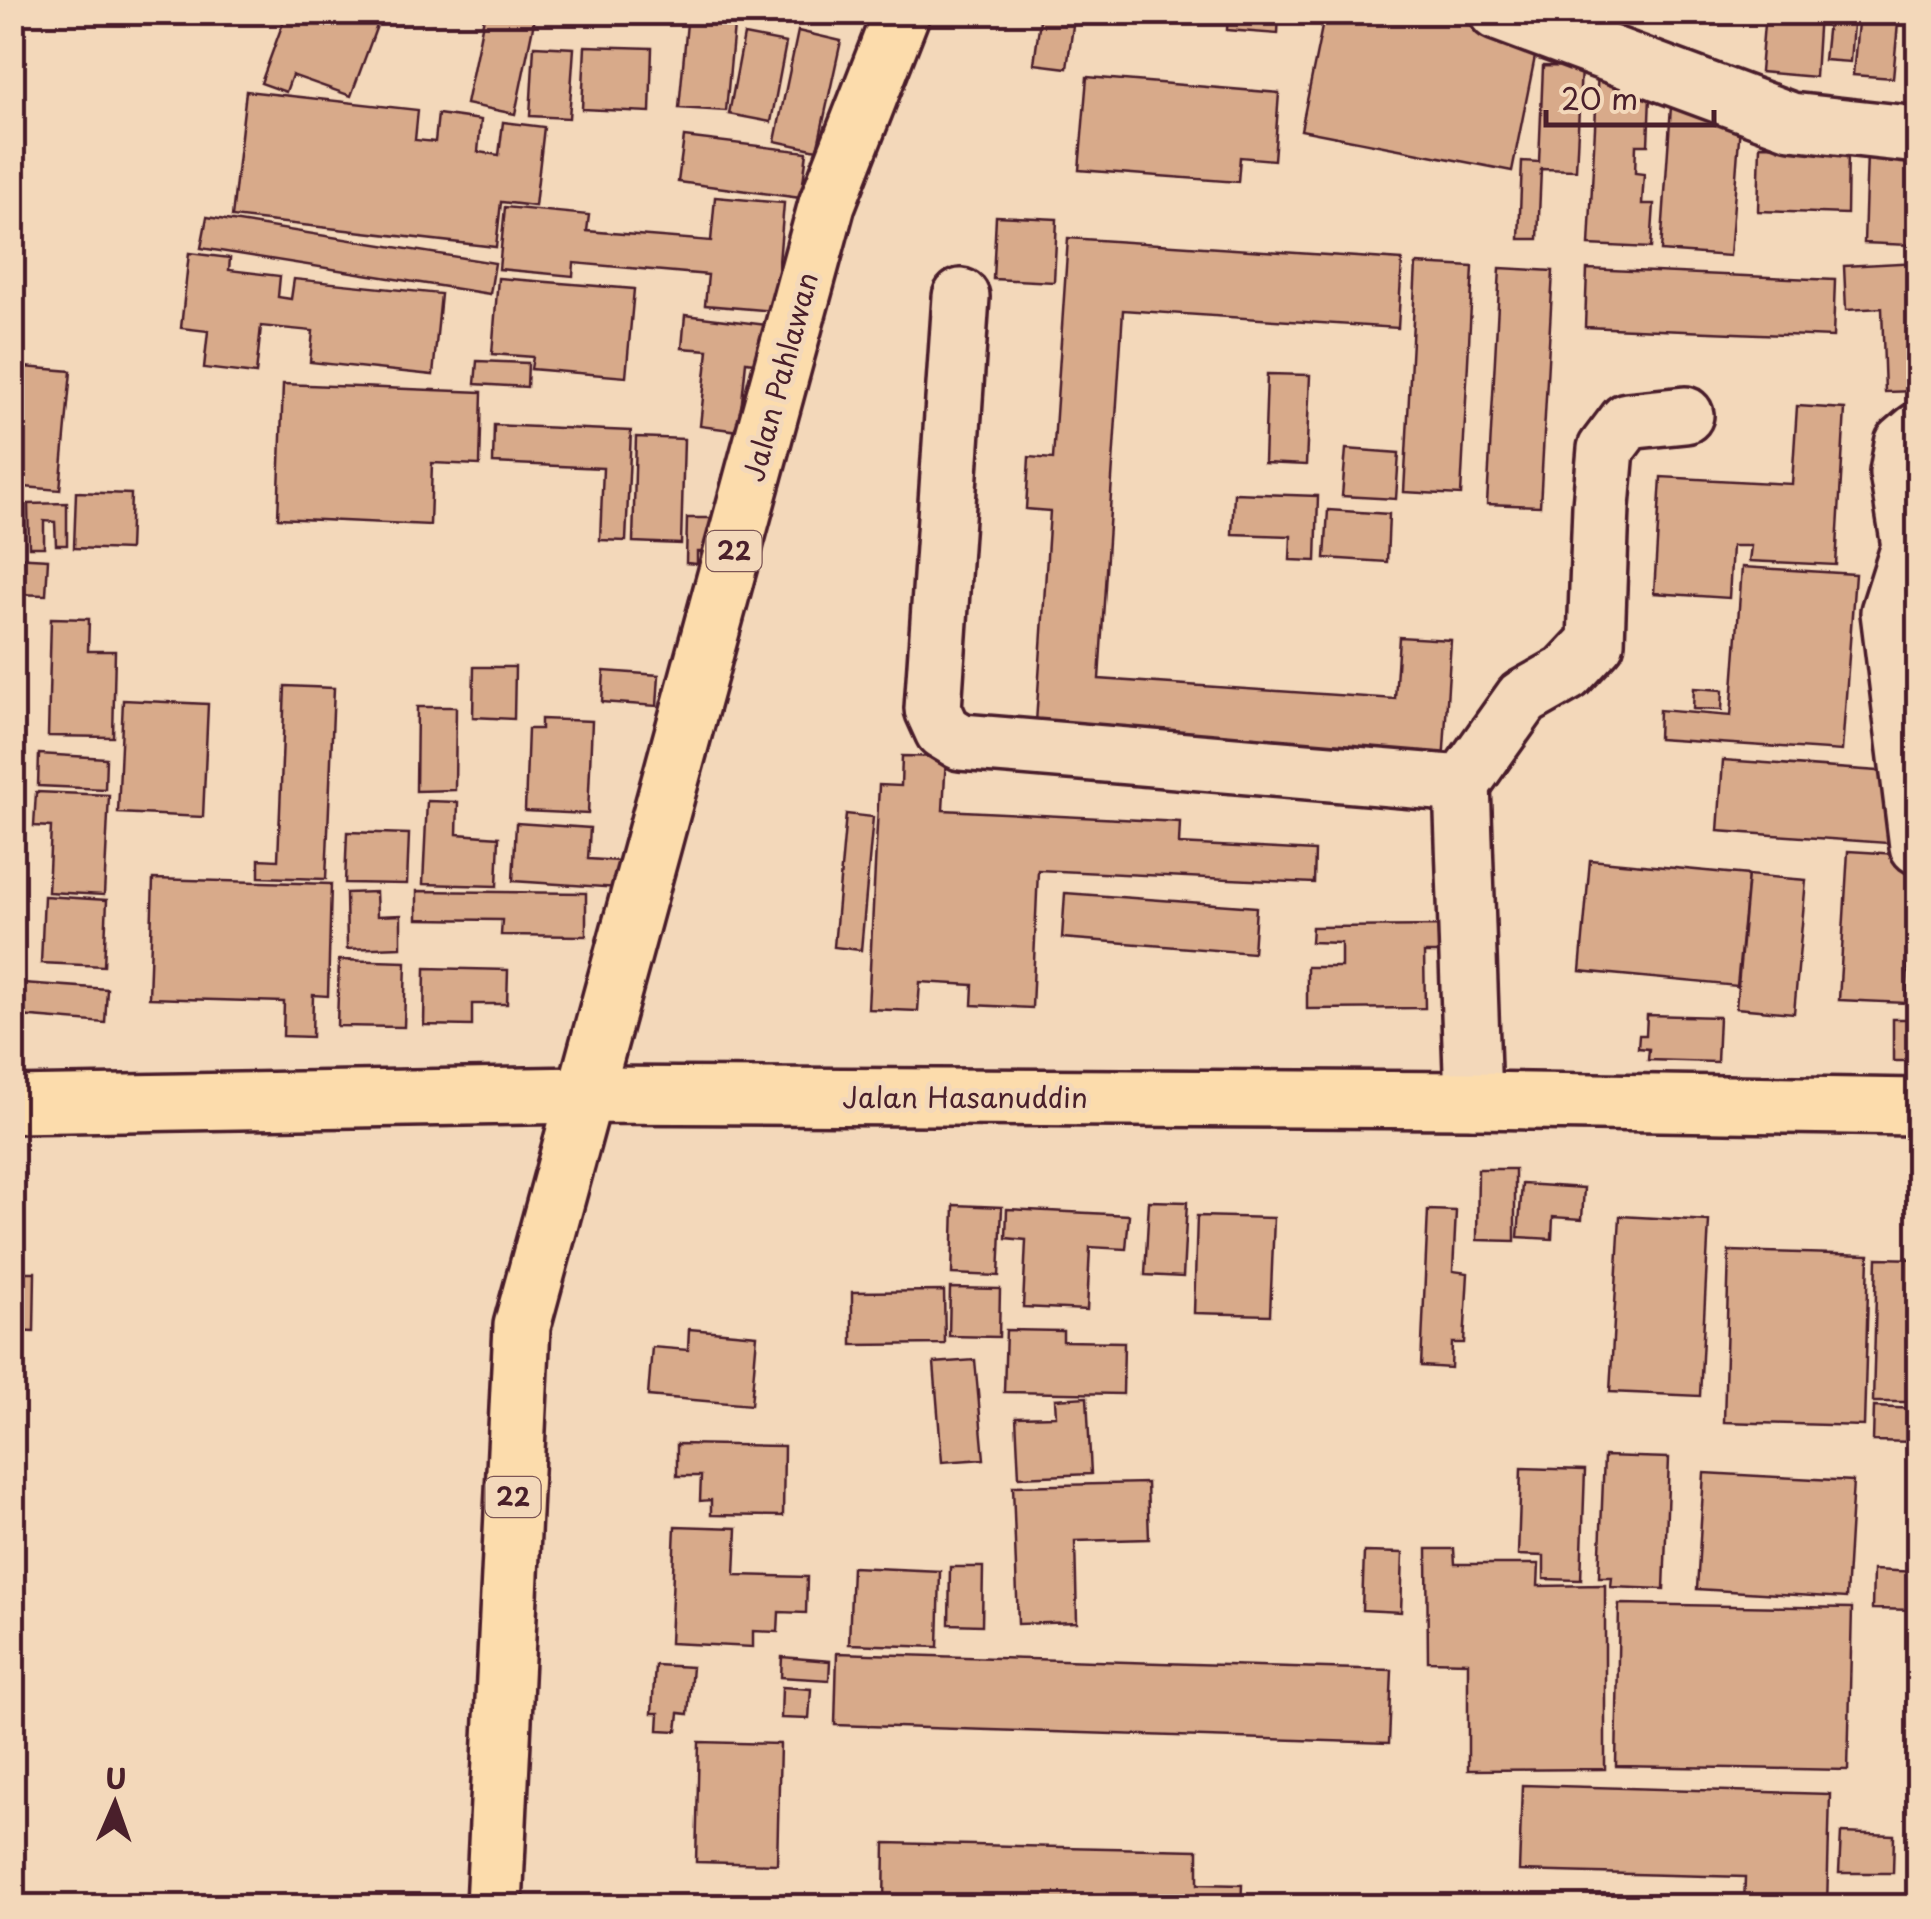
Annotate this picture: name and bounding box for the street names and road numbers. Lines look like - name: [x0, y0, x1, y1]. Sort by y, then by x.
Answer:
- street label: Jalan Pahlawan: [731, 267, 828, 486]
- road number: 22: [706, 531, 762, 571]
- street label: Jalan Hasanuddin: [842, 1075, 1088, 1118]
- road number: 22: [486, 1477, 540, 1517]

